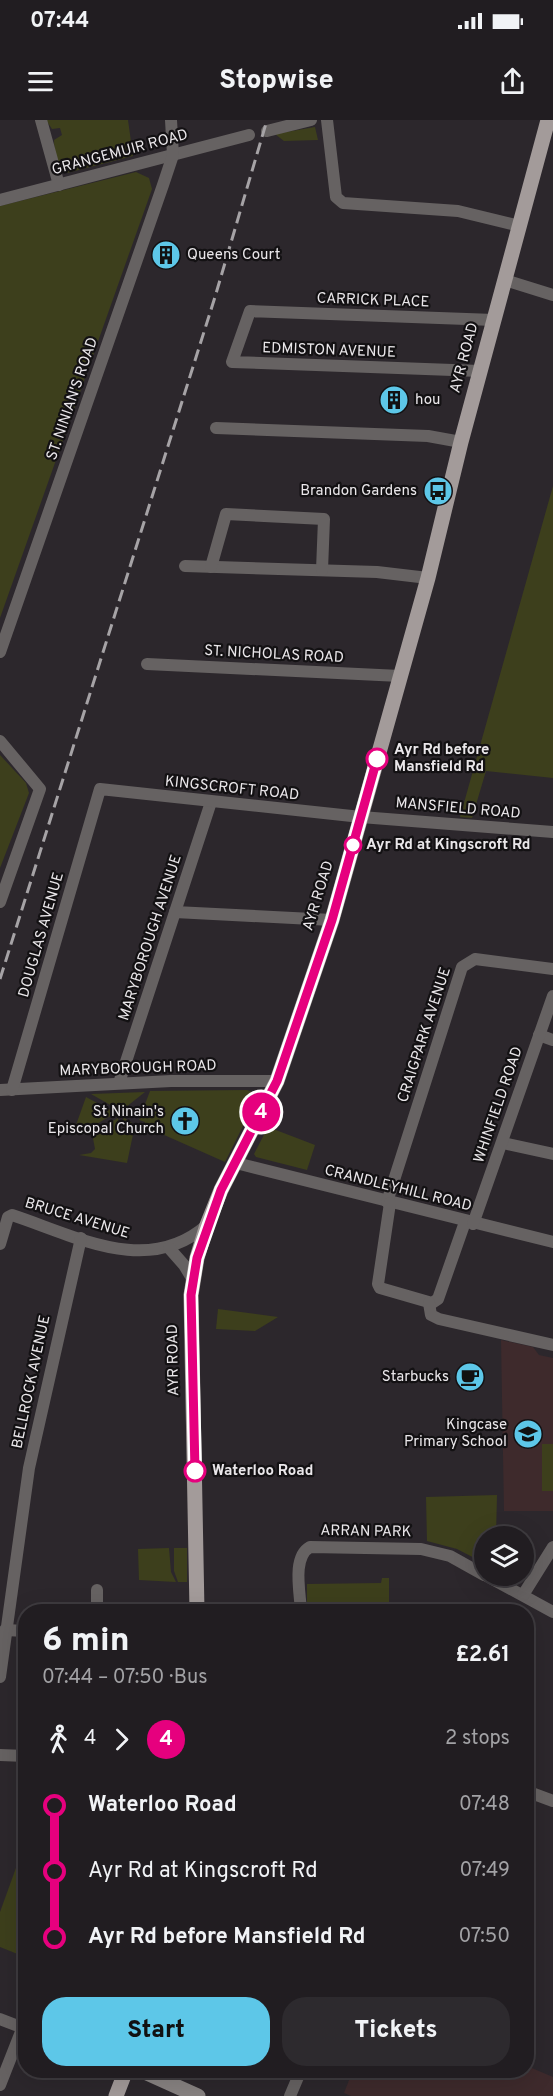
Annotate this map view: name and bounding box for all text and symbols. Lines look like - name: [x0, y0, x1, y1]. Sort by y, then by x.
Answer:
- text: 07:44: [30, 8, 90, 35]
- text: Stopwise: [219, 64, 334, 98]
- icon: menu: [24, 65, 57, 98]
- icon: share: [496, 65, 529, 98]
- street label: GRANGEMUIR ROAD: [50, 126, 190, 180]
- building icon: Queens Court: [150, 239, 182, 271]
- place label: Queens Court: [187, 246, 280, 265]
- street label: CARRICK PLACE: [316, 290, 430, 312]
- street label: AYR ROAD: [447, 321, 483, 395]
- street label: ST. NINIAN'S ROAD: [43, 335, 103, 463]
- street label: EDMISTON AVENUE: [262, 339, 396, 363]
- building icon: hou: [378, 384, 410, 416]
- place label: hou: [415, 391, 441, 410]
- bus stop icon: Brandon Gardens: [422, 475, 454, 507]
- place label: Brandon Gardens: [300, 482, 417, 501]
- street label: ST. NICHOLAS ROAD: [204, 642, 344, 668]
- place label: Ayr Rd before Mansfield Rd: [394, 741, 489, 777]
- marker: Ayr Rd before Mansfield Rd: [366, 748, 388, 770]
- street label: KINGSCROFT ROAD: [164, 772, 300, 806]
- street label: MANSFIELD ROAD: [395, 794, 521, 824]
- marker: Ayr Rd at Kingscroft Rd: [344, 836, 362, 854]
- place label: Ayr Rd at Kingscroft Rd: [366, 836, 531, 855]
- street label: MARYBOROUGH AVENUE: [115, 853, 187, 1023]
- street label: AYR ROAD: [299, 859, 339, 933]
- street label: DOUGLAS AVENUE: [15, 870, 69, 1000]
- street label: CRAIGPARK AVENUE: [394, 965, 456, 1105]
- street label: WHINFIELD ROAD: [470, 1044, 528, 1166]
- street label: MARYBOROUGH ROAD: [59, 1057, 217, 1081]
- line badge: 4: [242, 1092, 280, 1132]
- text: 4: [254, 1099, 268, 1126]
- place label: St Ninain's Episcopal Church: [48, 1103, 164, 1139]
- church icon: St Ninain's Episcopal Church: [169, 1105, 201, 1137]
- street label: CRANDLEYHILL ROAD: [322, 1161, 474, 1217]
- street label: BRUCE AVENUE: [22, 1194, 132, 1244]
- street label: BELLROCK AVENUE: [9, 1314, 55, 1450]
- street label: AYR ROAD: [164, 1324, 184, 1396]
- cafe icon: Starbucks: [454, 1361, 486, 1393]
- place label: Starbucks: [382, 1368, 449, 1387]
- place label: Kingcase Primary School: [404, 1416, 507, 1452]
- school or university icon: Kingcase Primary School: [512, 1418, 544, 1450]
- marker: Waterloo Road: [184, 1460, 206, 1482]
- place label: Waterloo Road: [212, 1462, 313, 1481]
- street label: ARRAN PARK: [320, 1522, 412, 1542]
- map controls: [474, 1526, 534, 1586]
- button: layers: [474, 1526, 534, 1586]
- text: 6 min: [42, 1621, 130, 1663]
- text: £2.61: [456, 1642, 510, 1669]
- text: 07:44 – 07:50 · Bus: [42, 1665, 208, 1691]
- icon: walk: [42, 1723, 75, 1756]
- icon: forward: [105, 1723, 138, 1756]
- text: 4: [84, 1726, 96, 1752]
- text: 4: [159, 1726, 173, 1753]
- text: 2 stops: [445, 1726, 510, 1752]
- text: Waterloo Road: [88, 1792, 237, 1819]
- text: 07:48: [459, 1792, 510, 1818]
- text: Ayr Rd at Kingscroft Rd: [88, 1858, 318, 1885]
- text: 07:49: [460, 1858, 510, 1884]
- text: Ayr Rd before Mansfield Rd: [88, 1924, 365, 1951]
- text: 07:50: [458, 1924, 510, 1950]
- button: Start: [42, 1997, 270, 2066]
- button: Tickets: [282, 1997, 510, 2066]

